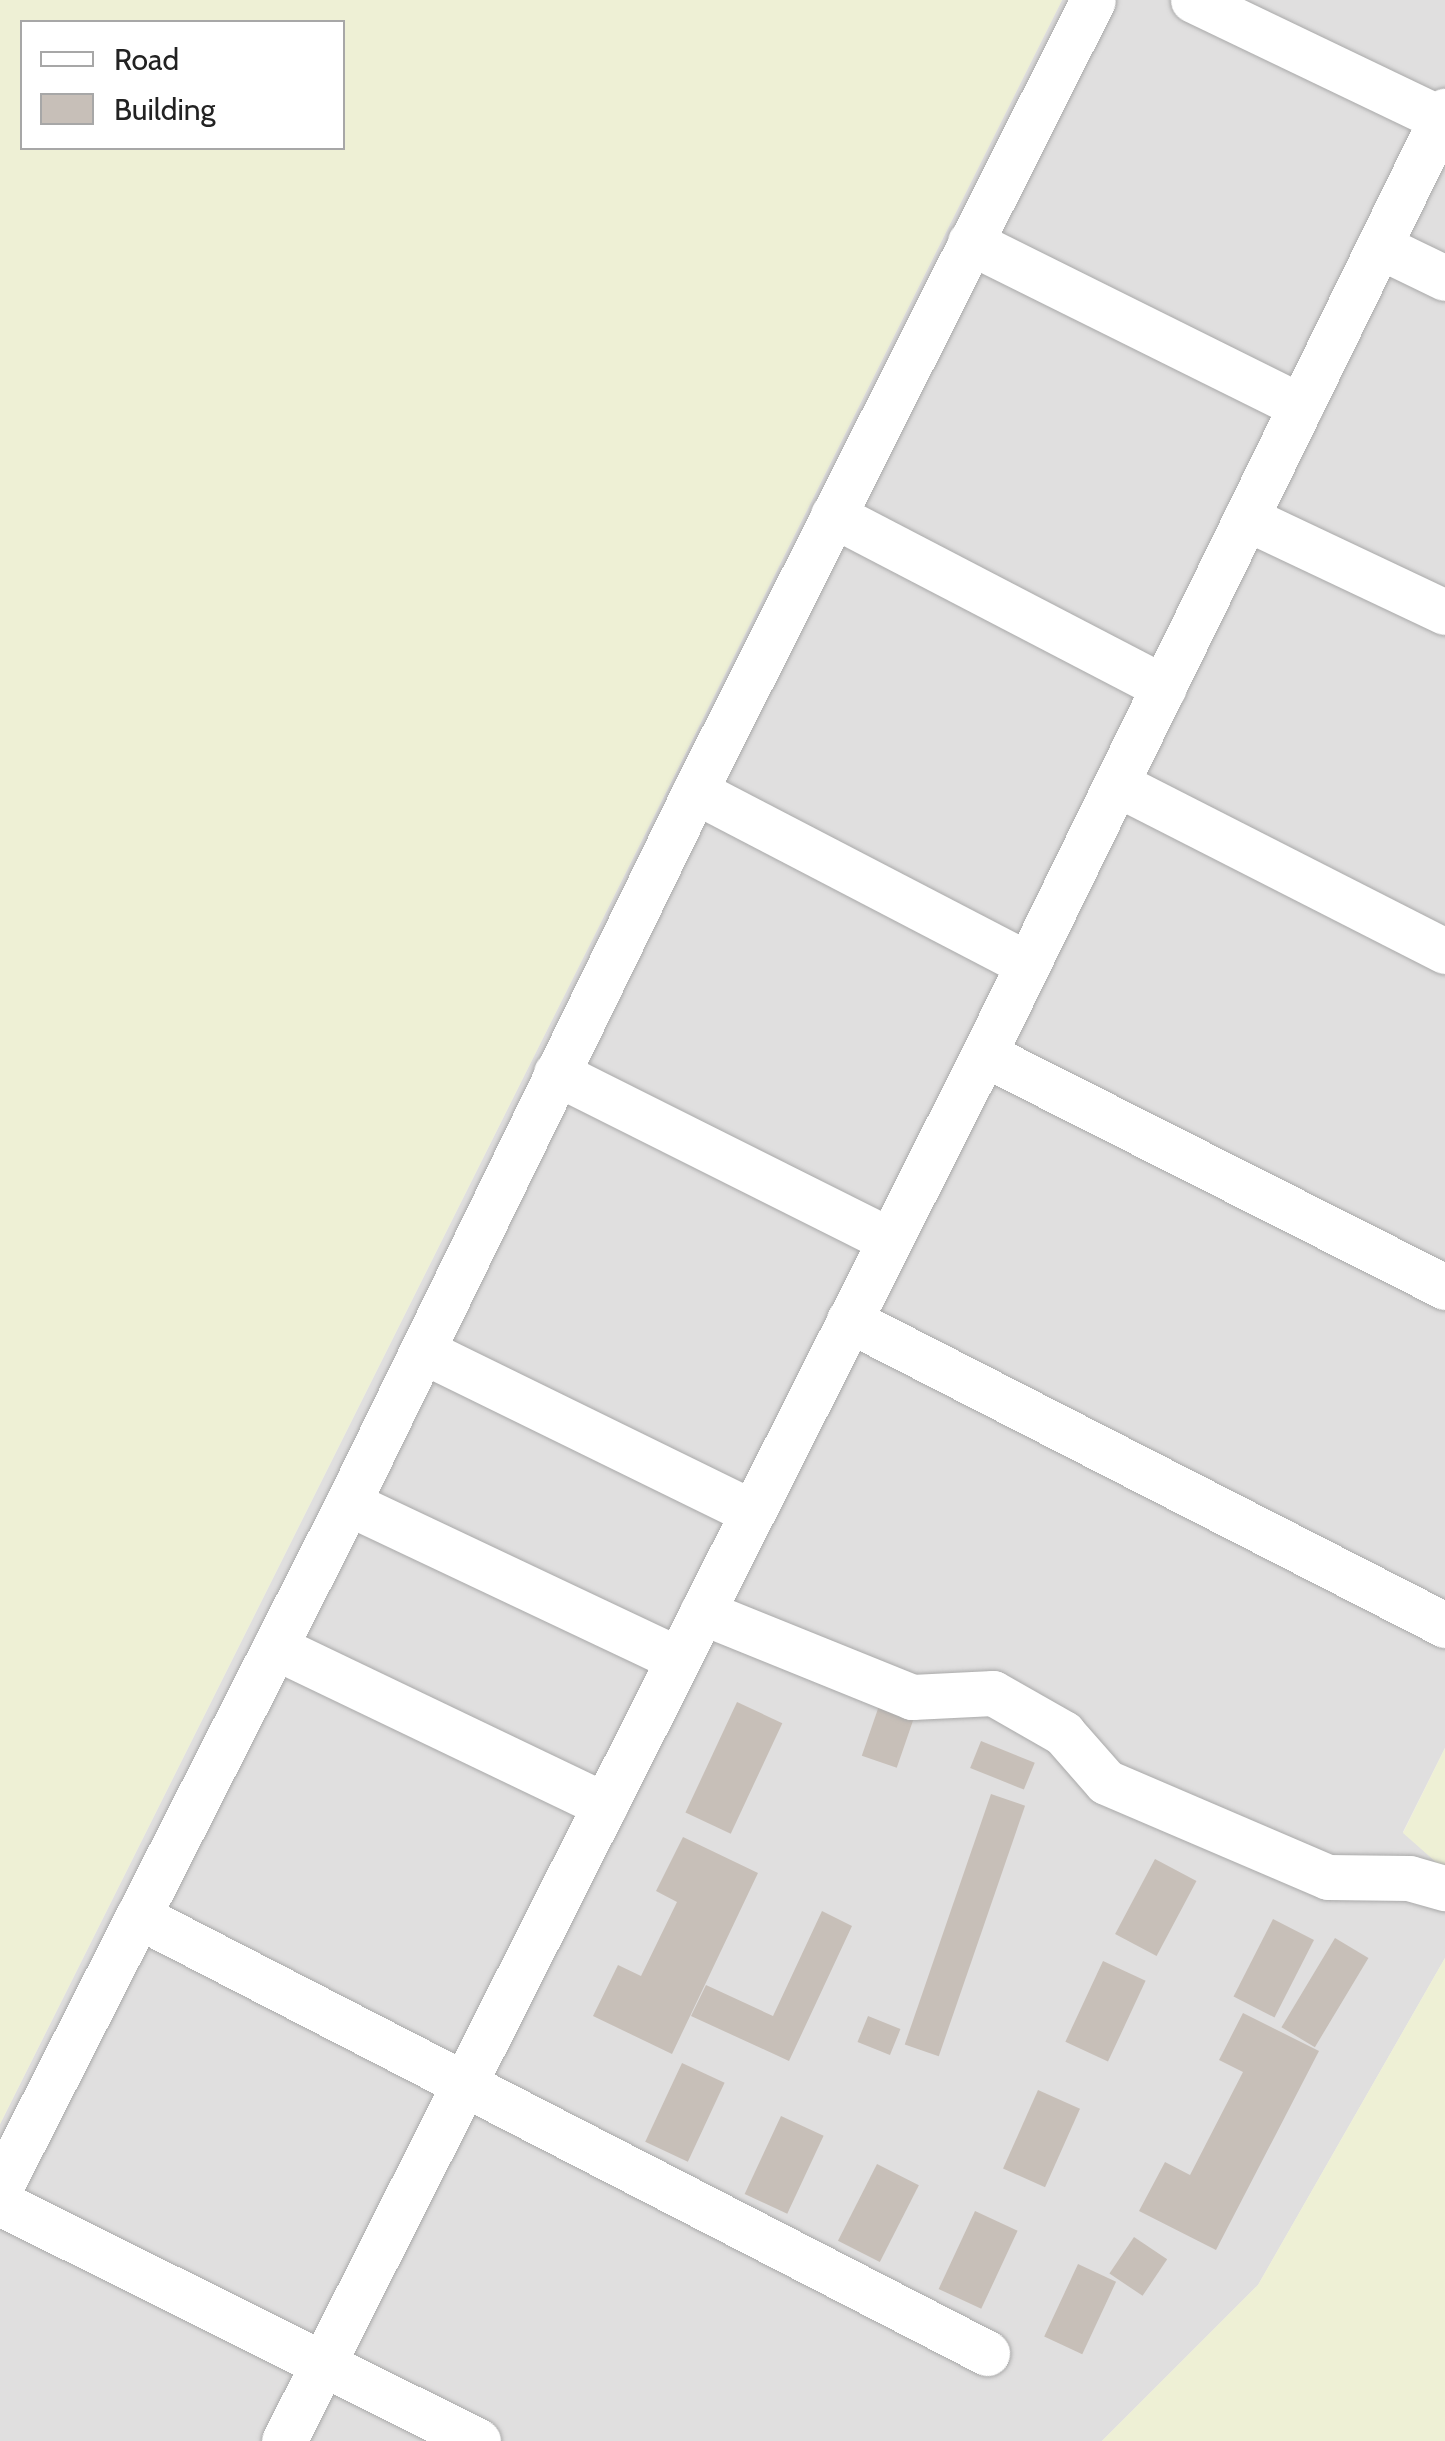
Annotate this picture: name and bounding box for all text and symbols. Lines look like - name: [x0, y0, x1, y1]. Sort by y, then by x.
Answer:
- legend: [20, 20, 345, 150]
- text: Road: [114, 41, 179, 78]
- text: Building: [114, 91, 216, 128]

